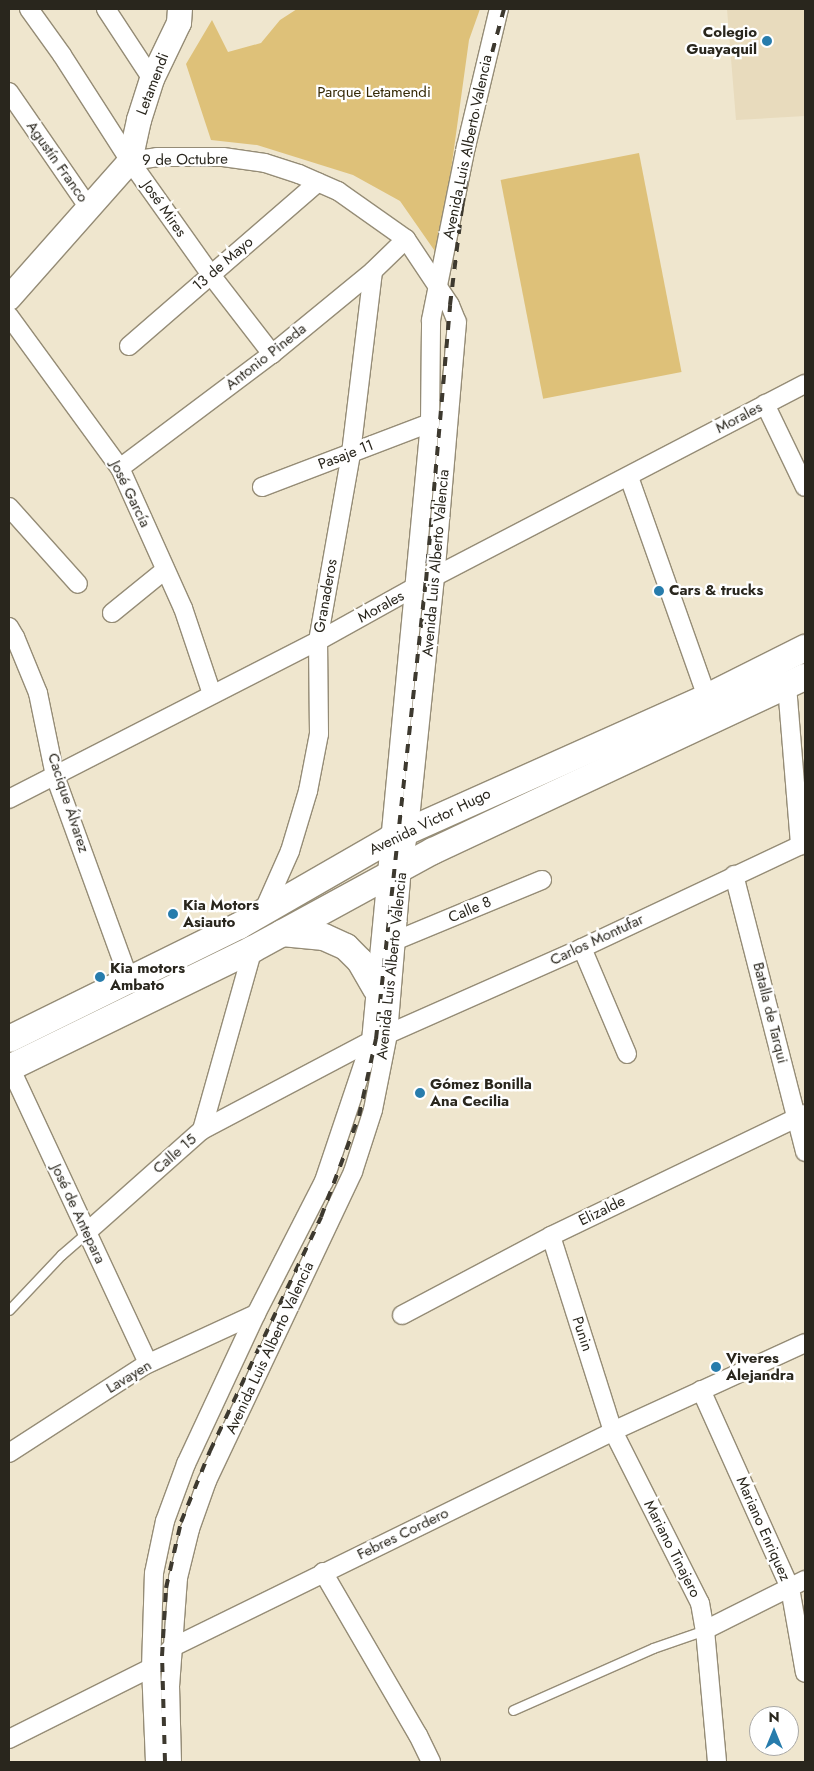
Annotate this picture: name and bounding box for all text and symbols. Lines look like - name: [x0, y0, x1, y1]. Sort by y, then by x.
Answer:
- place label: Colegio Guayaquil: [686, 23, 757, 58]
- marker: Colegio Guayaquil: [761, 35, 773, 47]
- street label: Letamendi: [133, 50, 173, 118]
- street label: Avenida Luis Alberto Valencia: [440, 53, 496, 241]
- park label: Parque Letamendi: [317, 84, 431, 102]
- street label: Agustín Franco: [22, 118, 92, 206]
- street label: 9 de Octubre: [142, 150, 228, 170]
- street label: José Mires: [138, 177, 190, 241]
- street label: 13 de Mayo: [189, 233, 257, 295]
- street label: Antonio Pineda: [222, 320, 310, 394]
- street label: Morales: [713, 398, 765, 438]
- street label: Pasaje 11: [316, 436, 376, 474]
- street label: José García: [106, 458, 154, 530]
- street label: Avenida Luis Alberto Valencia: [419, 469, 453, 657]
- street label: Granaderos: [311, 558, 341, 634]
- place label: Cars & trucks: [669, 582, 763, 600]
- marker: Cars & trucks: [653, 585, 665, 597]
- street label: Morales: [355, 587, 407, 627]
- street label: Cacique Álvarez: [43, 751, 93, 855]
- street label: Avenida Victor Hugo: [366, 785, 494, 859]
- street label: Avenida Luis Alberto Valencia: [373, 872, 411, 1060]
- street label: Calle 8: [446, 893, 494, 927]
- place label: Kia Motors Asiauto: [183, 896, 259, 931]
- marker: Kia Motors Asiauto: [167, 908, 179, 920]
- street label: Carlos Montufar: [547, 910, 647, 970]
- place label: Kia motors Ambato: [110, 959, 185, 994]
- street label: Batalla de Tarqui: [749, 961, 791, 1065]
- marker: Kia motors Ambato: [94, 971, 106, 983]
- place label: Gómez Bonilla Ana Cecilia: [430, 1075, 532, 1110]
- marker: Gómez Bonilla Ana Cecilia: [414, 1087, 426, 1099]
- street label: Calle 15: [150, 1130, 200, 1178]
- street label: José de Antepara: [47, 1161, 109, 1267]
- street label: Elizalde: [576, 1192, 628, 1230]
- street label: Avenida Luis Alberto Valencia: [222, 1259, 318, 1437]
- street label: Punin: [568, 1314, 596, 1354]
- place label: Viveres Alejandra: [726, 1349, 794, 1384]
- street label: Lavayen: [103, 1357, 155, 1397]
- marker: Viveres Alejandra: [710, 1361, 722, 1373]
- street label: Mariano Enriquez: [732, 1474, 794, 1584]
- street label: Mariano Tinajero: [640, 1497, 704, 1601]
- street label: Febres Cordero: [354, 1504, 452, 1564]
- north arrow: [749, 1706, 799, 1756]
- text: N: [768, 1707, 780, 1727]

